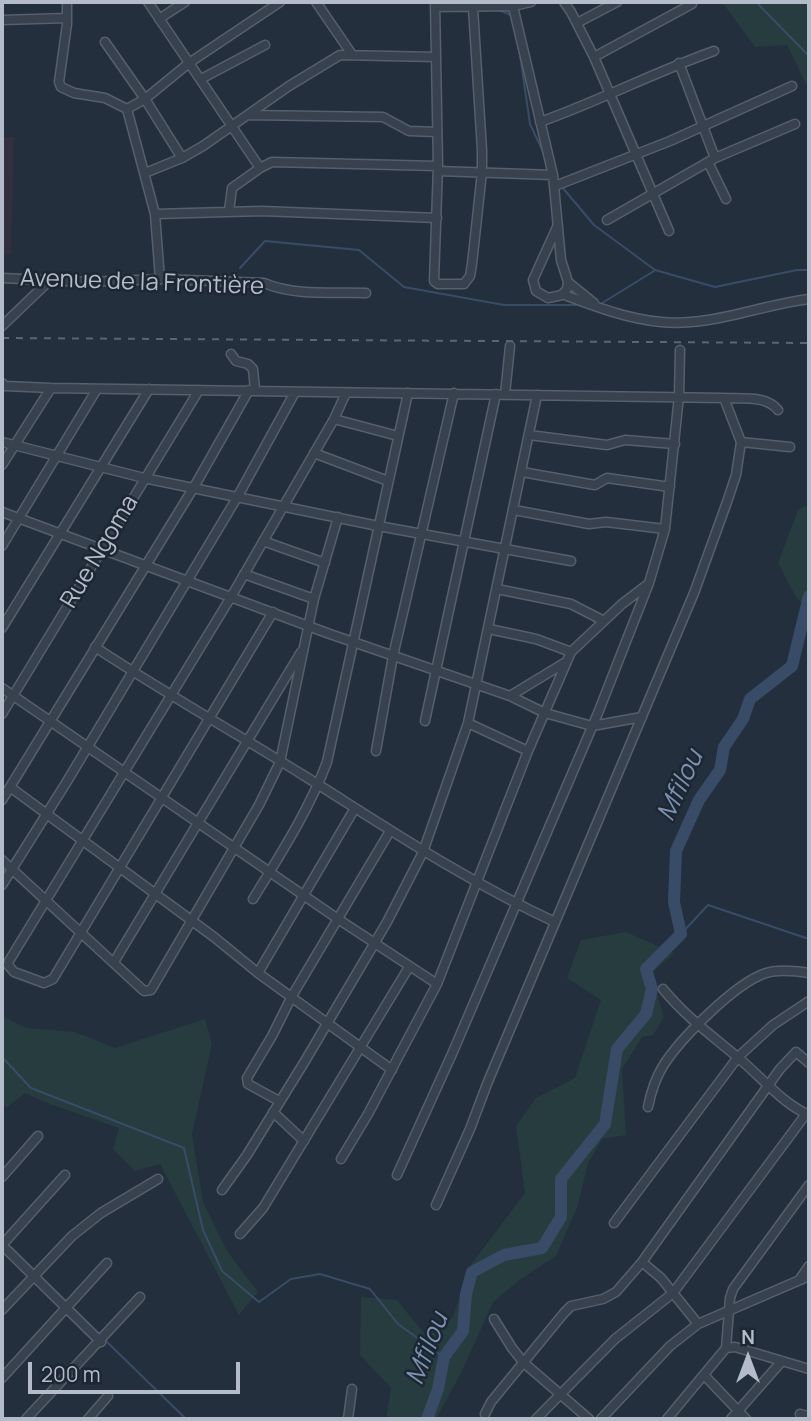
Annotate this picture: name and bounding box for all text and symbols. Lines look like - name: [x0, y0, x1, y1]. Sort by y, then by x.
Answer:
- street label: Avenue de la Frontière: [19, 264, 265, 302]
- street label: Rue Ngoma: [55, 490, 145, 614]
- water label: Mfilou: [651, 746, 711, 826]
- water label: Mfilou: [400, 1309, 456, 1389]
- north arrow: [713, 1323, 783, 1393]
- text: N: [741, 1324, 755, 1350]
- scale bar: [32, 1348, 243, 1392]
- text: 200 m: [41, 1360, 101, 1388]

